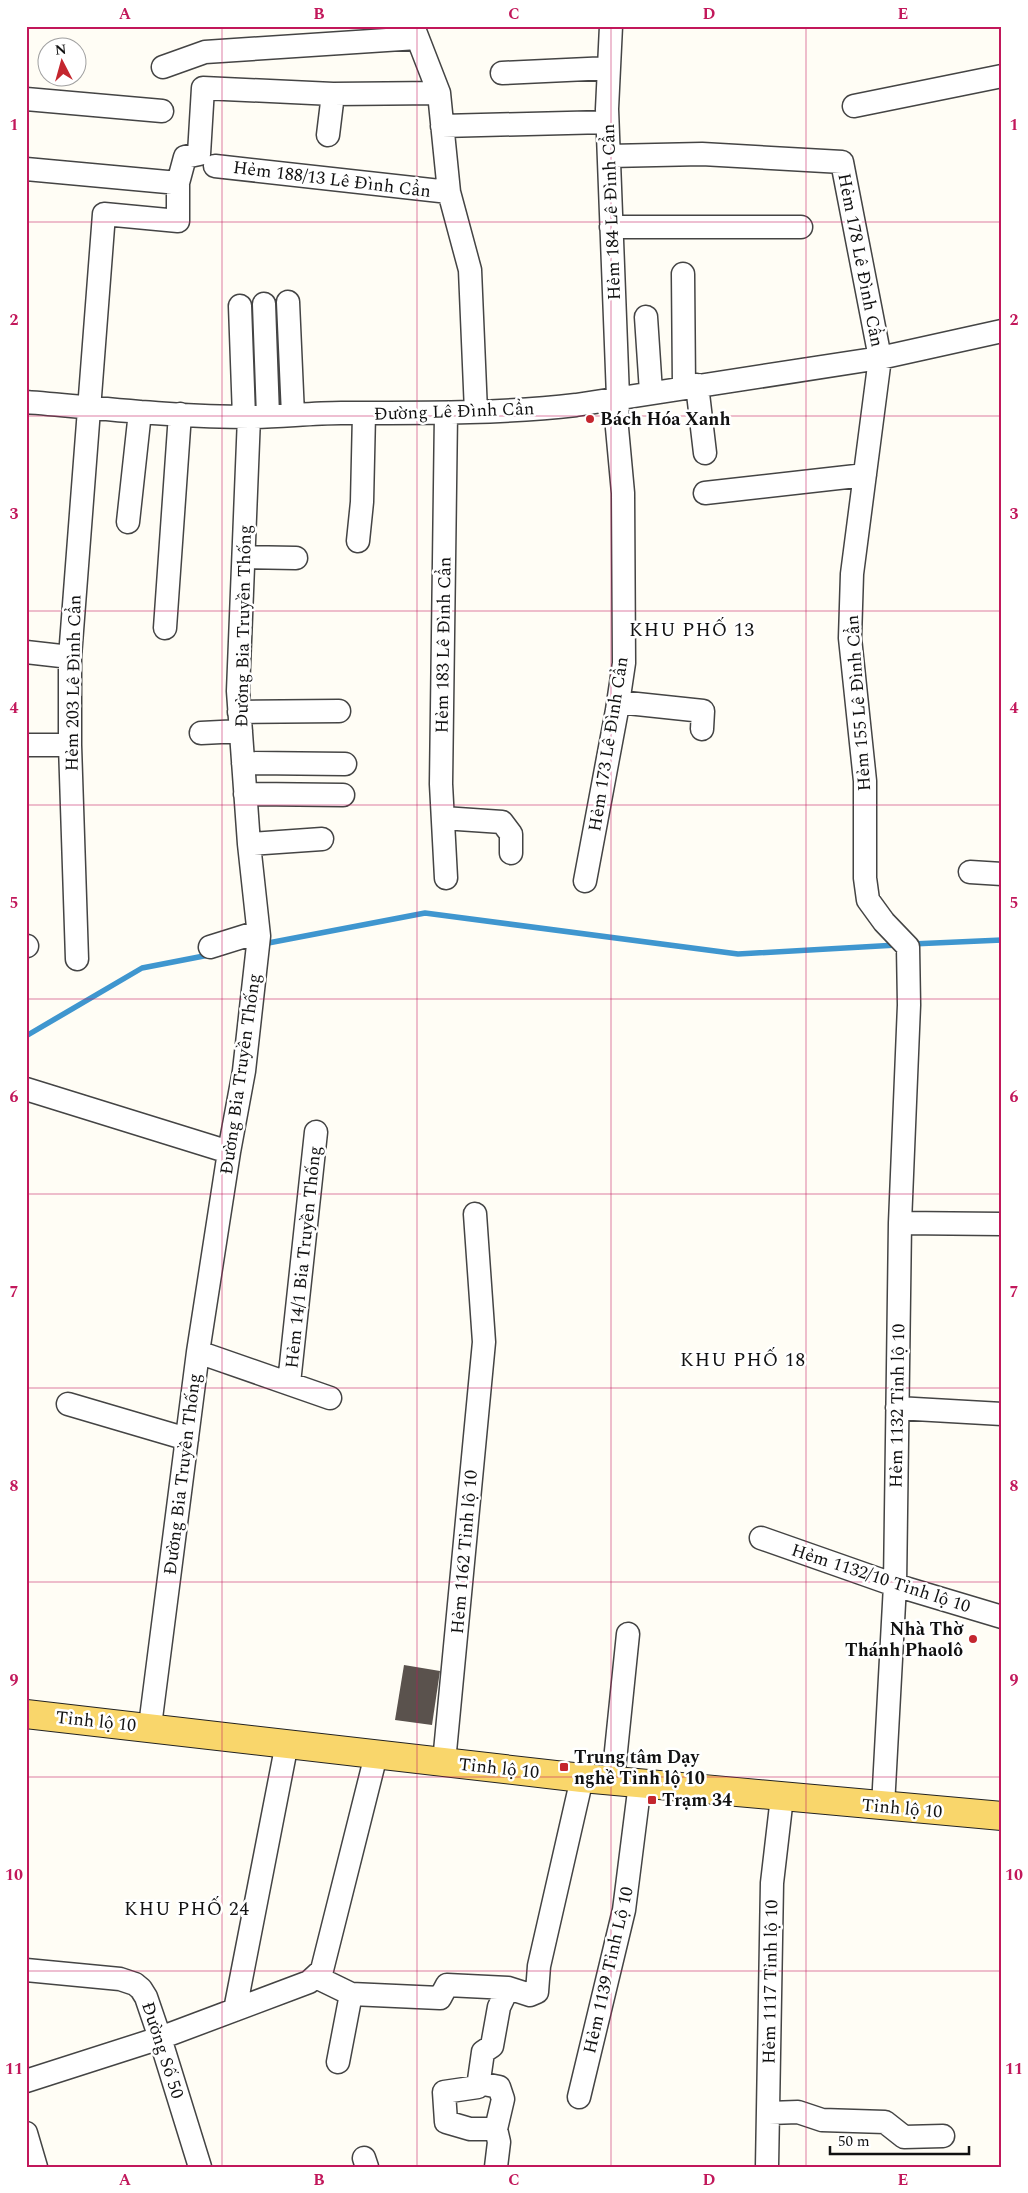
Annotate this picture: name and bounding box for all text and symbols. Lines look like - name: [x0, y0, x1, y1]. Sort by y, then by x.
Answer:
- text: A: [119, 2, 132, 26]
- text: B: [313, 2, 325, 26]
- text: C: [508, 2, 520, 26]
- text: D: [703, 2, 716, 26]
- text: E: [898, 2, 908, 26]
- north arrow: [38, 38, 88, 88]
- text: N: [54, 39, 67, 61]
- text: 1: [10, 113, 18, 137]
- text: 1: [1010, 113, 1018, 137]
- street label: Hẻm 184 Lê Đình Cẩn: [595, 123, 628, 301]
- street label: Hẻm 188/13 Lê Đình Cẩn: [231, 154, 432, 205]
- street label: Hẻm 178 Lê Đình Cẩn: [830, 171, 891, 349]
- text: 2: [10, 308, 19, 332]
- text: 2: [1010, 308, 1019, 332]
- street label: Đường Lê Đình Cẩn: [373, 395, 535, 428]
- place label: Bách Hóa Xanh: [600, 406, 731, 433]
- marker: Bách Hóa Xanh: [584, 413, 596, 425]
- text: 3: [10, 502, 19, 526]
- text: 3: [1010, 502, 1019, 526]
- street label: Đường Bia Truyền Thống: [228, 524, 259, 728]
- street label: Hẻm 183 Lê Đình Cẩn: [428, 556, 459, 734]
- street label: Hẻm 203 Lê Đình Cẩn: [58, 594, 89, 772]
- street label: Hẻm 155 Lê Đình Cẩn: [839, 614, 878, 792]
- district label: KHU PHỐ 13: [629, 616, 755, 645]
- street label: Hẻm 173 Lê Đình Cẩn: [581, 655, 636, 833]
- text: 4: [10, 696, 19, 720]
- text: 4: [1010, 696, 1019, 720]
- text: 5: [10, 891, 18, 915]
- text: 5: [1010, 891, 1018, 915]
- street label: Đường Bia Truyền Thống: [213, 972, 268, 1176]
- text: 6: [10, 1085, 19, 1109]
- text: 6: [1010, 1085, 1019, 1109]
- street label: Hẻm 14/1 Bia Truyền Thống: [278, 1144, 329, 1370]
- text: 7: [10, 1280, 19, 1304]
- text: 7: [1010, 1280, 1019, 1304]
- street label: Hẻm 1132 Tỉnh lộ 10: [883, 1324, 912, 1488]
- district label: KHU PHỐ 18: [680, 1346, 806, 1375]
- street label: Đường Bia Truyền Thống: [157, 1372, 208, 1576]
- street label: Hẻm 1162 Tỉnh lộ 10: [444, 1469, 485, 1635]
- text: 8: [10, 1474, 19, 1498]
- text: 8: [1010, 1474, 1019, 1498]
- street label: Hẻm 1132/10 Tỉnh lộ 10: [788, 1537, 974, 1620]
- place label: Nhà Thờ Thánh Phaolô: [845, 1616, 964, 1664]
- marker: Nhà Thờ Thánh Phaolô: [967, 1633, 979, 1645]
- text: 9: [10, 1668, 19, 1692]
- text: 9: [1010, 1668, 1019, 1692]
- street label: Tỉnh lộ 10: [54, 1704, 138, 1739]
- place label: Trung tâm Dạy nghề Tỉnh lộ 10: [574, 1744, 705, 1792]
- street label: Tỉnh lộ 10: [457, 1751, 541, 1786]
- marker: Trung tâm Dạy nghề Tỉnh lộ 10: [558, 1761, 570, 1773]
- place label: Trạm 34: [662, 1787, 732, 1814]
- street label: Tỉnh lộ 10: [861, 1792, 943, 1825]
- marker: Trạm 34: [646, 1794, 658, 1806]
- text: 10: [5, 1863, 23, 1887]
- text: 10: [1005, 1863, 1023, 1887]
- street label: Hẻm 1139 Tỉnh Lộ 10: [576, 1884, 641, 2056]
- district label: KHU PHỐ 24: [124, 1895, 250, 1924]
- street label: Hẻm 1117 Tỉnh lộ 10: [756, 1900, 785, 2064]
- street label: Đường Số 50: [134, 1998, 191, 2102]
- text: 11: [5, 2057, 23, 2081]
- text: 11: [1005, 2057, 1023, 2081]
- scale bar: [830, 2123, 969, 2155]
- text: 50 m: [838, 2130, 870, 2153]
- text: A: [119, 2168, 132, 2192]
- text: B: [313, 2168, 325, 2192]
- text: C: [508, 2168, 520, 2192]
- text: D: [703, 2168, 716, 2192]
- text: E: [898, 2168, 908, 2192]

